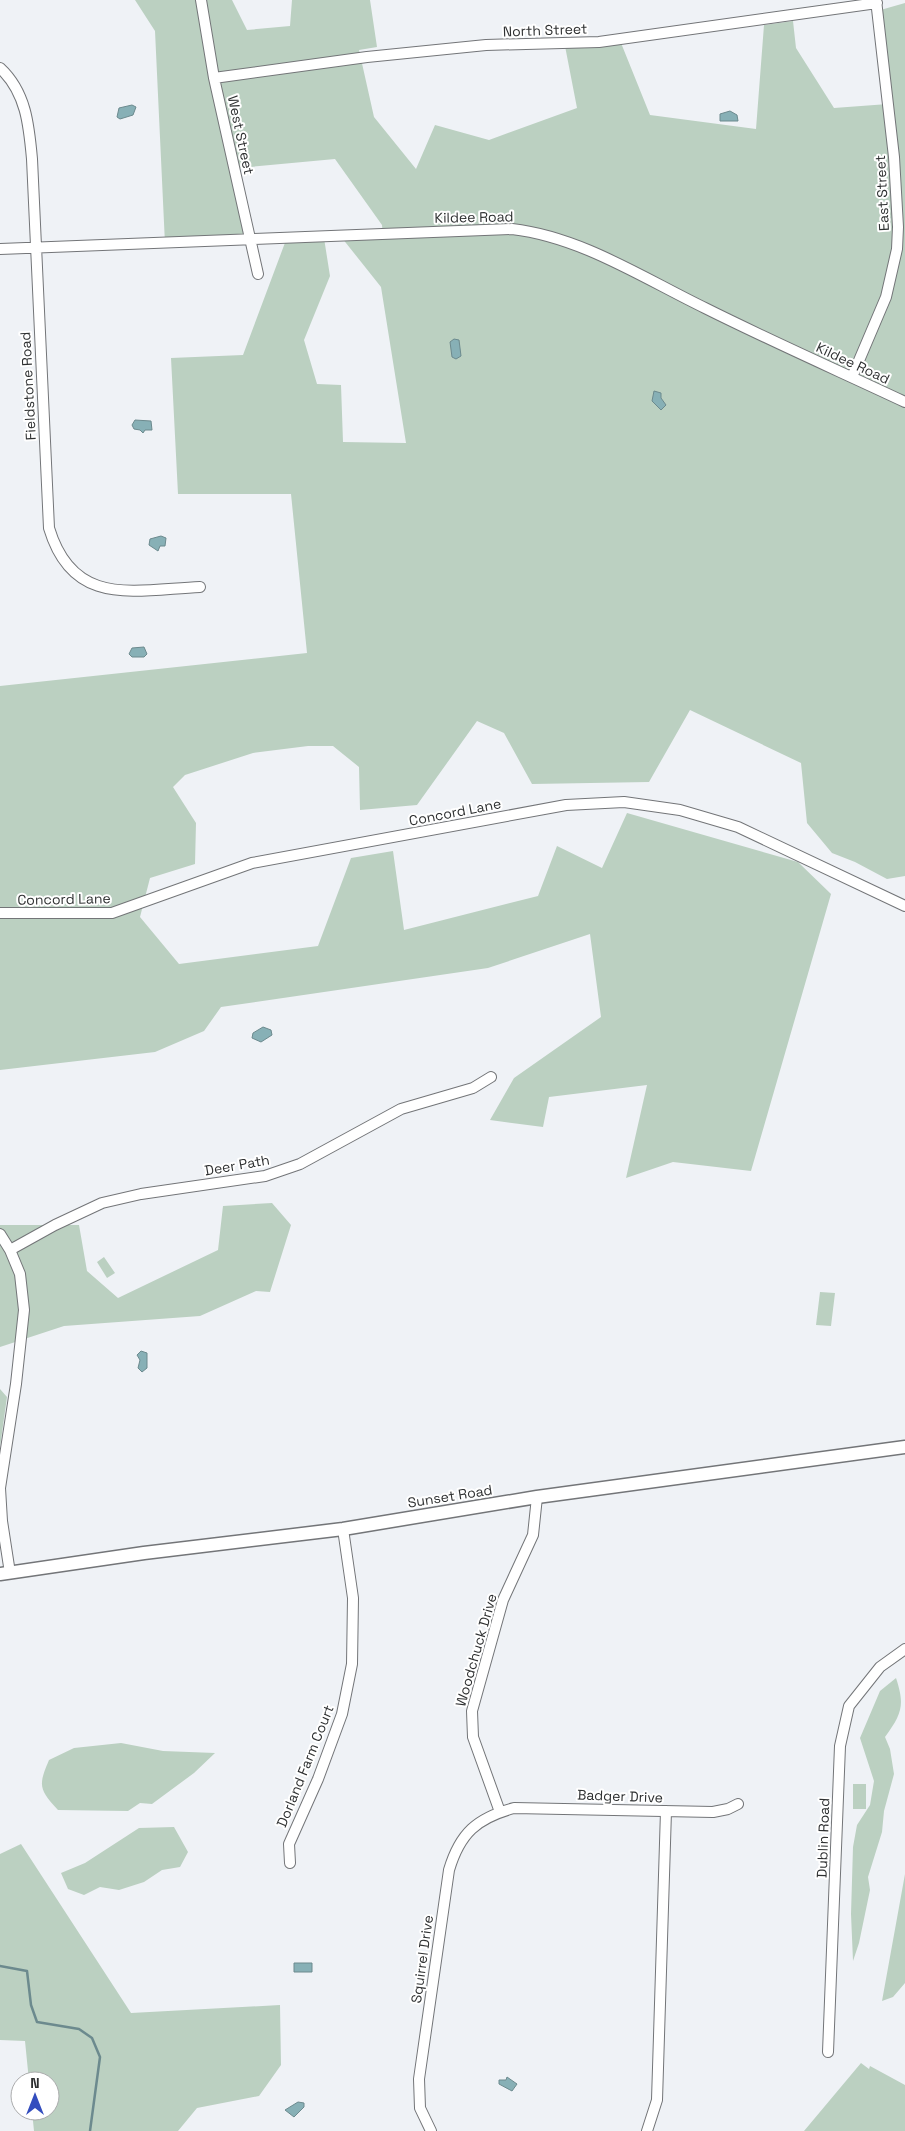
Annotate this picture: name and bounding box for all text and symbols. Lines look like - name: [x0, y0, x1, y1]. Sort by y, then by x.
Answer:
- street label: North Street: [502, 20, 588, 40]
- street label: West Street: [224, 94, 258, 176]
- street label: East Street: [871, 155, 893, 231]
- street label: Kildee Road: [434, 207, 514, 227]
- street label: Fieldstone Road: [16, 331, 40, 441]
- street label: Kildee Road: [813, 338, 893, 388]
- street label: Concord Lane: [407, 794, 503, 830]
- street label: Concord Lane: [17, 889, 111, 909]
- street label: Deer Path: [203, 1150, 271, 1180]
- street label: Sunset Road: [406, 1480, 494, 1512]
- street label: Woodchuck Drive: [451, 1591, 501, 1709]
- street label: Dorland Farm Court: [272, 1702, 338, 1830]
- street label: Badger Drive: [577, 1786, 663, 1806]
- street label: Dublin Road: [813, 1798, 833, 1878]
- street label: Squirrel Drive: [407, 1914, 437, 2004]
- north arrow: [10, 2071, 60, 2121]
- text: N: [30, 2074, 40, 2092]

